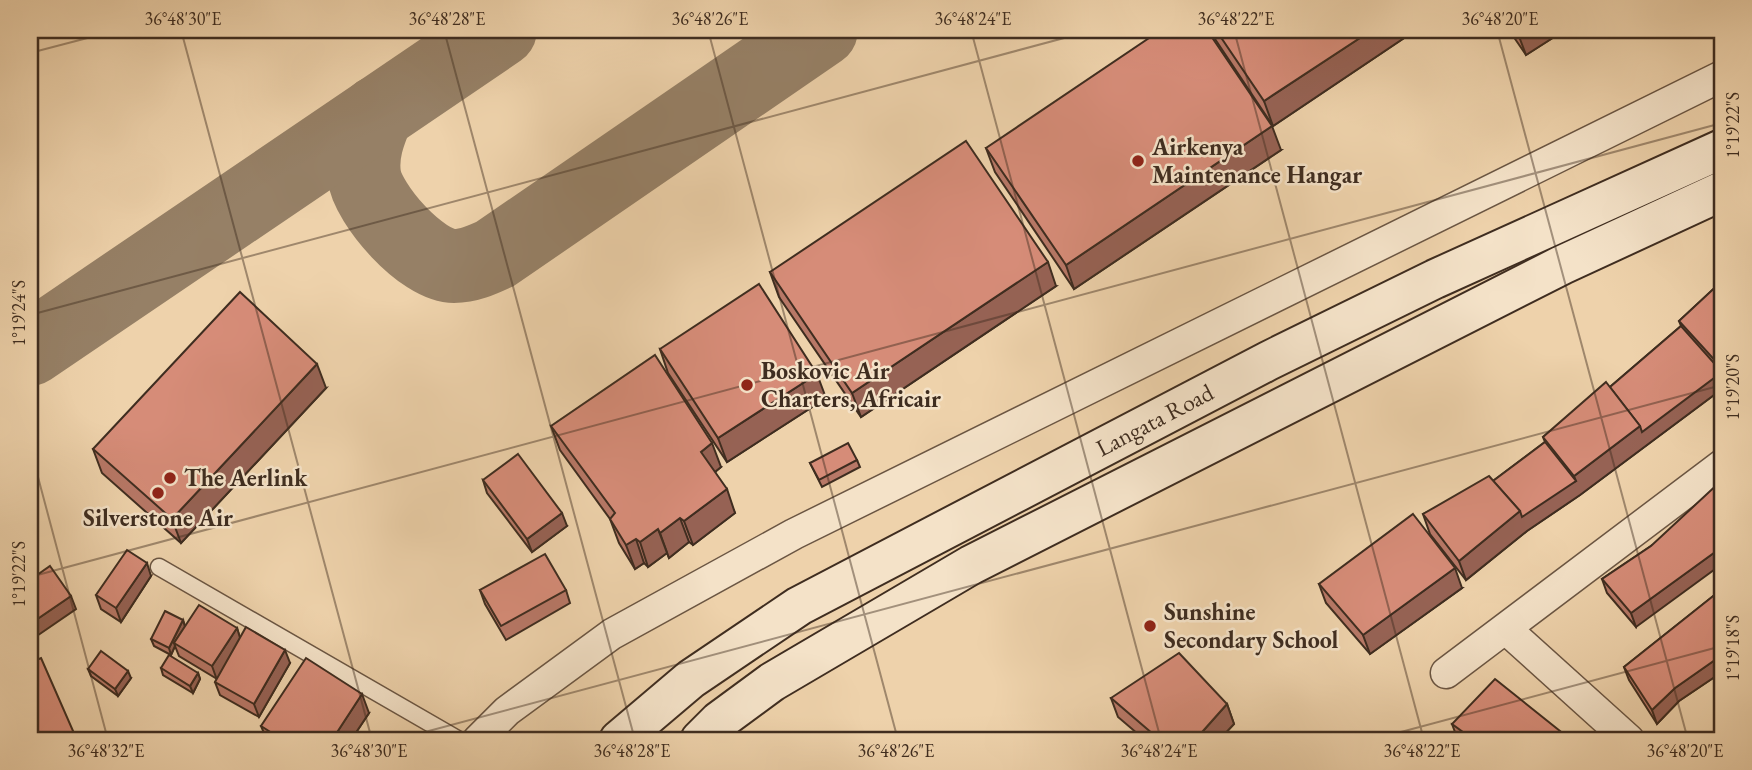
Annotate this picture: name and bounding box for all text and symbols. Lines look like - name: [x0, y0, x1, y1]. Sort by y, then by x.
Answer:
- text: 36°48'30"E: [145, 7, 221, 30]
- text: 36°48'28"E: [409, 7, 485, 30]
- text: 36°48'26"E: [672, 7, 748, 30]
- text: 36°48'24"E: [935, 7, 1011, 30]
- text: 36°48'22"E: [1198, 7, 1274, 30]
- text: 36°48'20"E: [1462, 7, 1538, 30]
- text: 1°19'22"S: [1721, 92, 1744, 158]
- place label: Airkenya Maintenance Hangar: [1151, 131, 1362, 191]
- marker: Airkenya Maintenance Hangar: [1130, 153, 1146, 169]
- text: 1°19'24"S: [7, 280, 30, 346]
- text: 1°19'20"S: [1721, 354, 1744, 420]
- place label: Boskovic Air Charters, Africair: [761, 355, 941, 414]
- street label: Langata Road: [1090, 376, 1219, 463]
- marker: Boskovic Air Charters, Africair: [739, 377, 755, 393]
- place label: The Aerlink: [184, 462, 308, 493]
- marker: The Aerlink: [162, 470, 178, 486]
- marker: Silverstone Air: [150, 485, 166, 501]
- place label: Silverstone Air: [83, 502, 233, 533]
- text: 1°19'22"S: [7, 541, 30, 607]
- place label: Sunshine Secondary School: [1164, 596, 1339, 656]
- text: 1°19'18"S: [1721, 615, 1744, 681]
- marker: Sunshine Secondary School: [1142, 618, 1158, 634]
- text: 36°48'32"E: [68, 739, 144, 762]
- text: 36°48'30"E: [331, 739, 407, 762]
- text: 36°48'28"E: [594, 739, 670, 762]
- text: 36°48'26"E: [858, 739, 934, 762]
- text: 36°48'24"E: [1121, 739, 1197, 762]
- text: 36°48'22"E: [1384, 739, 1460, 762]
- text: 36°48'20"E: [1647, 739, 1723, 762]

